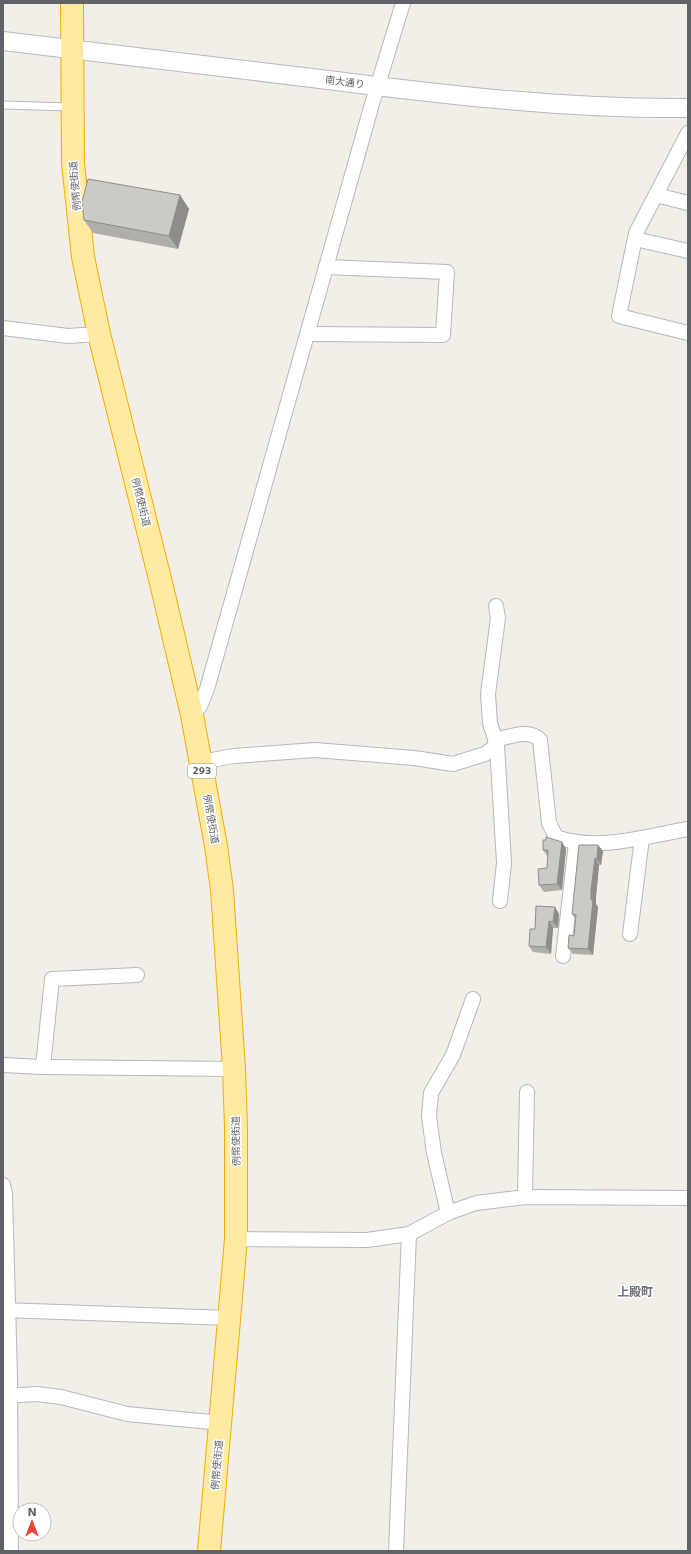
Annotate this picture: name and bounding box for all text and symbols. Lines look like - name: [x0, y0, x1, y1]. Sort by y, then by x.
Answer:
- street label: 南大通り: [324, 74, 366, 90]
- street label: 例幣使街道: [67, 161, 83, 212]
- street label: 例幣使街道: [129, 475, 152, 528]
- road number: 293: [188, 764, 216, 778]
- street label: 例幣使街道: [201, 792, 221, 845]
- street label: 例幣使街道: [230, 1116, 242, 1167]
- district label: 上殿町: [617, 1285, 653, 1299]
- street label: 例幣使街道: [209, 1440, 225, 1491]
- north arrow: [12, 1502, 52, 1542]
- text: N: [27, 1506, 37, 1519]

